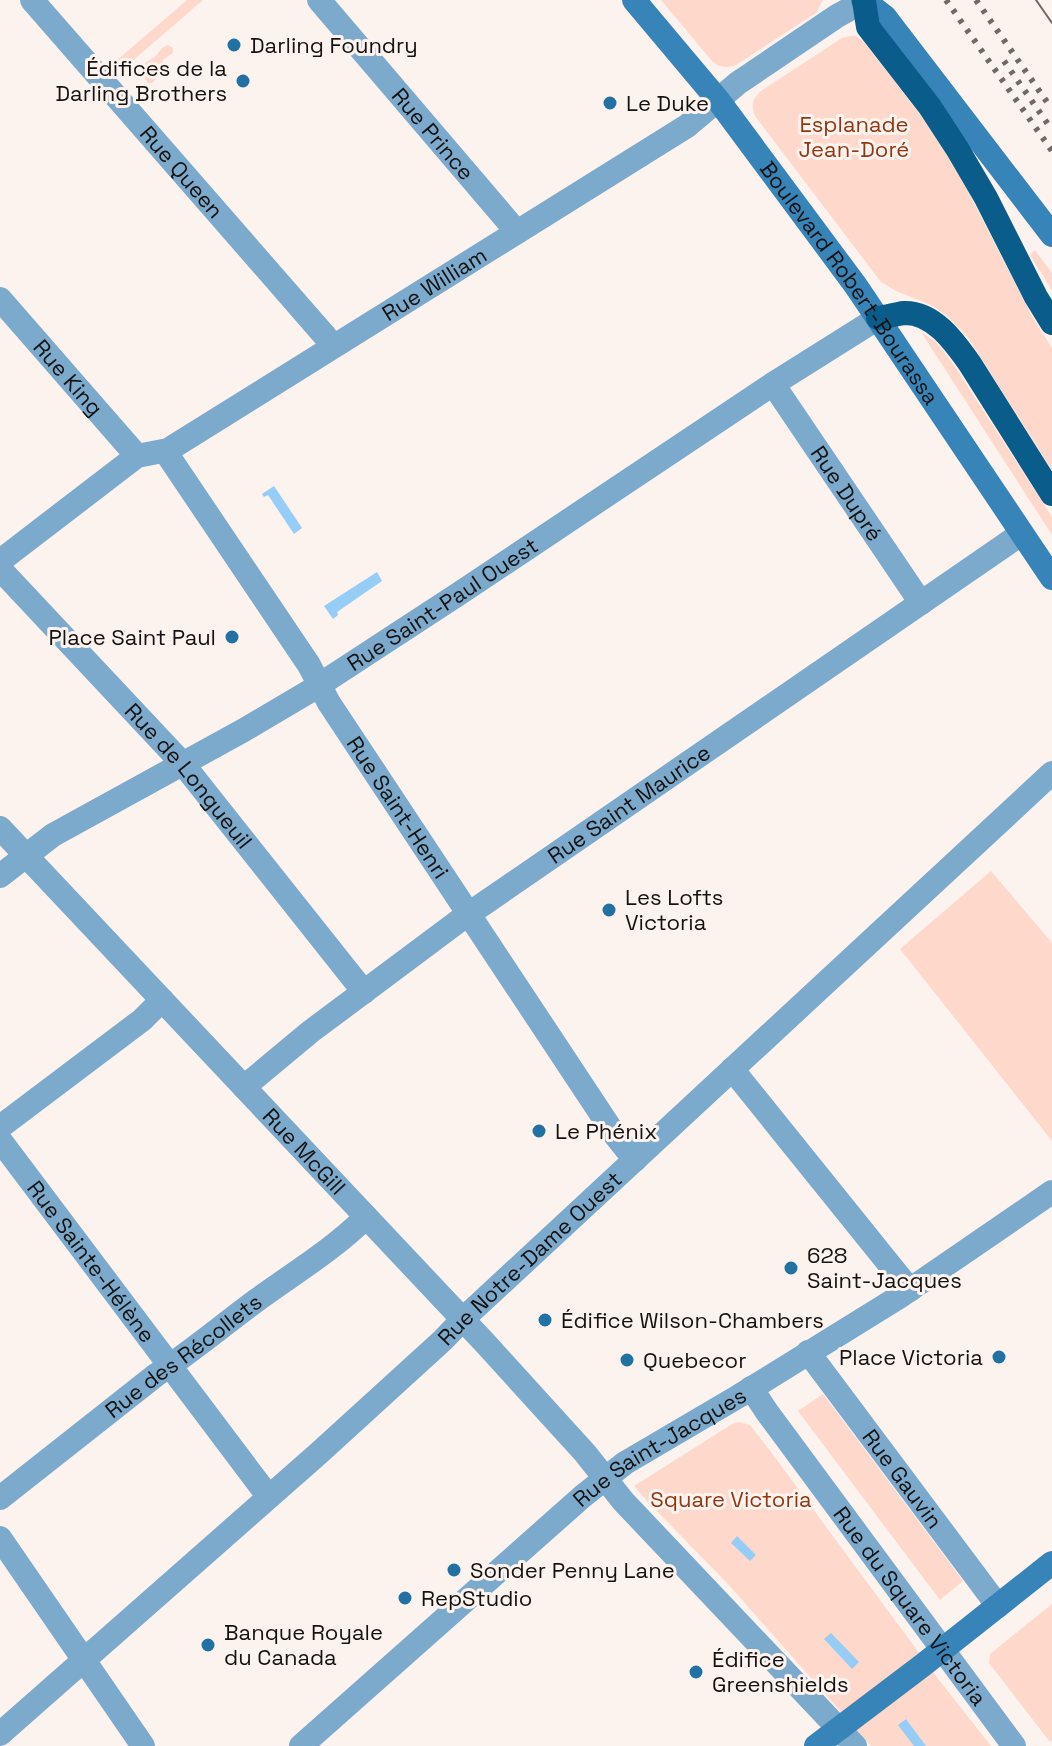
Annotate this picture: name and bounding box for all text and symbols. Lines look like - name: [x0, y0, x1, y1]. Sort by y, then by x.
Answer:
- place label: Darling Foundry: [250, 31, 418, 59]
- marker: Darling Foundry: [225, 36, 243, 54]
- place label: Édifices de la Darling Brothers: [56, 54, 227, 107]
- marker: Édifices de la Darling Brothers: [234, 72, 252, 90]
- street label: Rue Prince: [386, 82, 480, 186]
- place label: Le Duke: [626, 89, 709, 117]
- marker: Le Duke: [601, 94, 619, 112]
- park label: Esplanade Jean-Doré: [799, 110, 909, 163]
- street label: Rue Queen: [134, 120, 230, 224]
- street label: Boulevard Robert-Bourassa: [754, 155, 946, 410]
- street label: Rue William: [377, 241, 492, 327]
- street label: Rue King: [27, 333, 109, 421]
- street label: Rue Dupré: [805, 440, 889, 546]
- street label: Rue Saint-Paul Ouest: [342, 531, 543, 677]
- place label: Place Saint Paul: [49, 623, 216, 651]
- marker: Place Saint Paul: [223, 628, 241, 646]
- street label: Rue de Longueuil: [119, 697, 259, 854]
- street label: Rue Saint-Henri: [341, 731, 455, 884]
- street label: Rue Saint Maurice: [542, 738, 716, 870]
- place label: Les Lofts Victoria: [625, 883, 723, 936]
- marker: Les Lofts Victoria: [600, 901, 618, 919]
- street label: Rue McGill: [257, 1102, 352, 1200]
- place label: Le Phénix: [555, 1117, 657, 1145]
- marker: Le Phénix: [530, 1122, 548, 1140]
- street label: Rue Notre-Dame Ouest: [431, 1165, 628, 1351]
- street label: Rue Sainte-Hélène: [21, 1175, 162, 1348]
- place label: 628 Saint-Jacques: [807, 1241, 962, 1294]
- marker: 628 Saint-Jacques: [782, 1259, 800, 1277]
- street label: Rue des Récollets: [99, 1287, 267, 1424]
- place label: Édifice Wilson-Chambers: [561, 1306, 824, 1334]
- marker: Édifice Wilson-Chambers: [536, 1311, 554, 1329]
- place label: Place Victoria: [839, 1343, 983, 1371]
- place label: Quebecor: [643, 1346, 746, 1374]
- marker: Place Victoria: [990, 1348, 1008, 1366]
- marker: Quebecor: [618, 1351, 636, 1369]
- street label: Rue Saint-Jacques: [567, 1381, 751, 1513]
- street label: Rue Gauvin: [856, 1423, 949, 1534]
- park label: Square Victoria: [650, 1485, 812, 1513]
- street label: Rue du Square Victoria: [828, 1501, 993, 1711]
- place label: Sonder Penny Lane: [470, 1556, 675, 1584]
- marker: Sonder Penny Lane: [445, 1561, 463, 1579]
- place label: RepStudio: [421, 1584, 532, 1612]
- marker: RepStudio: [396, 1589, 414, 1607]
- place label: Banque Royale du Canada: [224, 1618, 383, 1671]
- marker: Banque Royale du Canada: [199, 1636, 217, 1654]
- place label: Édifice Greenshields: [712, 1645, 849, 1698]
- marker: Édifice Greenshields: [687, 1663, 705, 1681]

